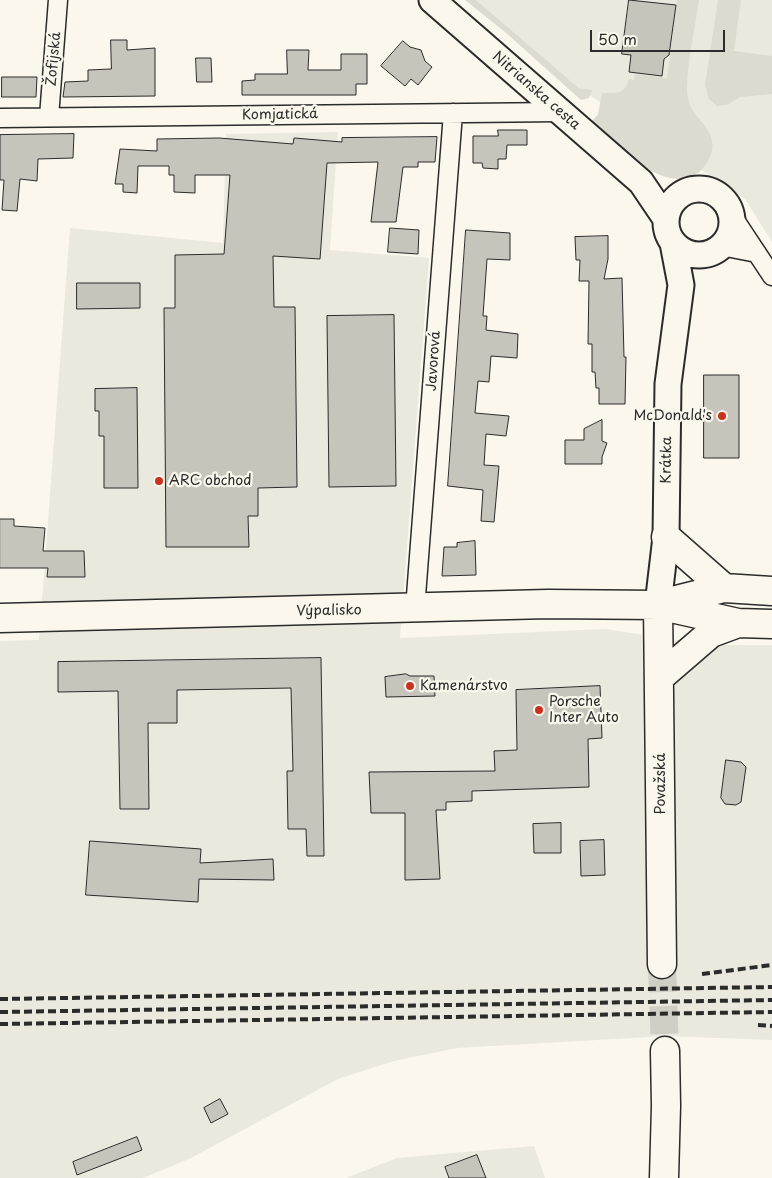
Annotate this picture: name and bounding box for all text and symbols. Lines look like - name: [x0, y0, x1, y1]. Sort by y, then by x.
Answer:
- scale bar: [592, 20, 727, 52]
- text: 50 m: [598, 27, 637, 50]
- street label: Žofijská: [43, 31, 65, 87]
- street label: Nitrianska cesta: [489, 48, 583, 134]
- street label: Komjatická: [242, 106, 318, 124]
- street label: Javorová: [424, 330, 444, 392]
- place label: McDonald's: [633, 408, 712, 424]
- marker: McDonald's: [716, 410, 728, 422]
- street label: Krátka: [658, 436, 676, 484]
- place label: ARC obchod: [169, 473, 251, 489]
- marker: ARC obchod: [153, 475, 165, 487]
- street label: Výpalisko: [296, 602, 362, 620]
- place label: Kamenárstvo: [420, 678, 508, 694]
- marker: Kamenárstvo: [404, 680, 416, 692]
- place label: Porsche Inter Auto: [549, 694, 619, 726]
- marker: Porsche Inter Auto: [533, 704, 545, 716]
- street label: Považská: [653, 753, 669, 815]

